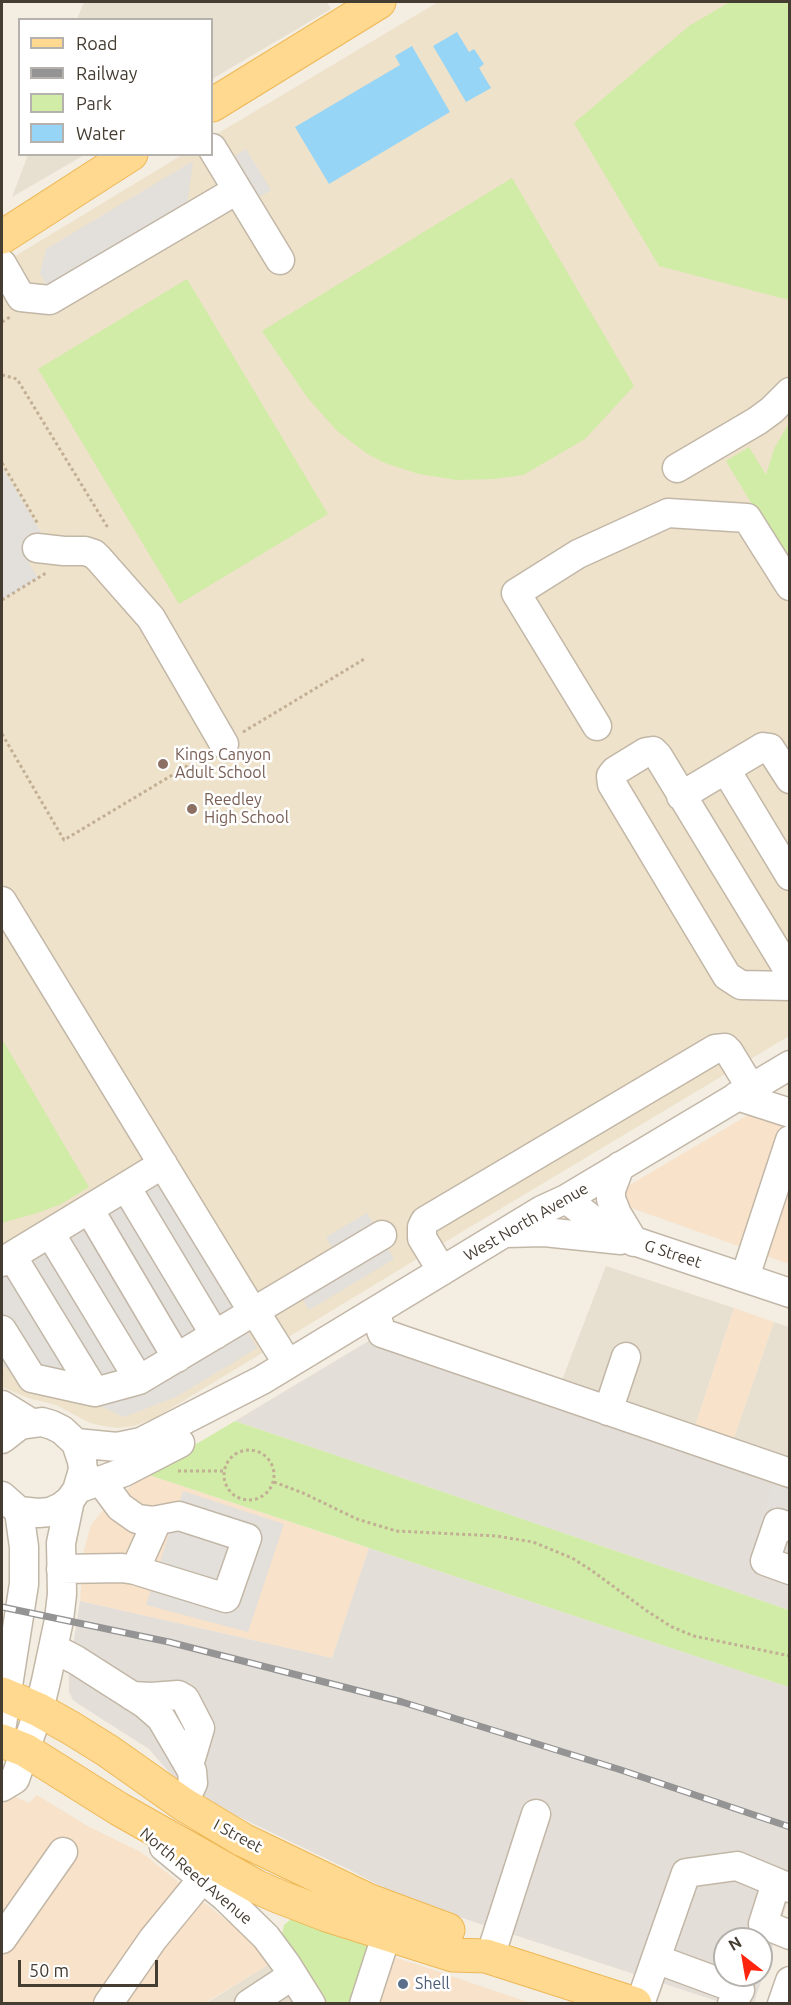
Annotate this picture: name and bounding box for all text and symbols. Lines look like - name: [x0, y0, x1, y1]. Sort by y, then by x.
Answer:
- legend: [18, 18, 213, 156]
- text: Road: [76, 33, 118, 53]
- text: Railway: [76, 63, 137, 83]
- text: Park: [76, 93, 112, 113]
- text: Water: [76, 123, 125, 143]
- place label: Kings Canyon Adult School: [175, 745, 271, 783]
- marker: Kings Canyon Adult School: [156, 757, 170, 771]
- place label: Reedley High School: [204, 790, 289, 828]
- marker: Reedley High School: [185, 802, 199, 816]
- street label: West North Avenue: [461, 1179, 591, 1265]
- street label: G Street: [642, 1236, 704, 1272]
- street label: I Street: [210, 1815, 266, 1857]
- street label: North Reed Avenue: [136, 1824, 256, 1928]
- north arrow: [713, 1927, 773, 1987]
- text: N: [725, 1932, 745, 1954]
- scale bar: [21, 1948, 160, 1986]
- text: 50 m: [29, 1960, 69, 1980]
- place label: Shell: [415, 1974, 450, 1994]
- marker: Shell: [396, 1977, 410, 1991]

